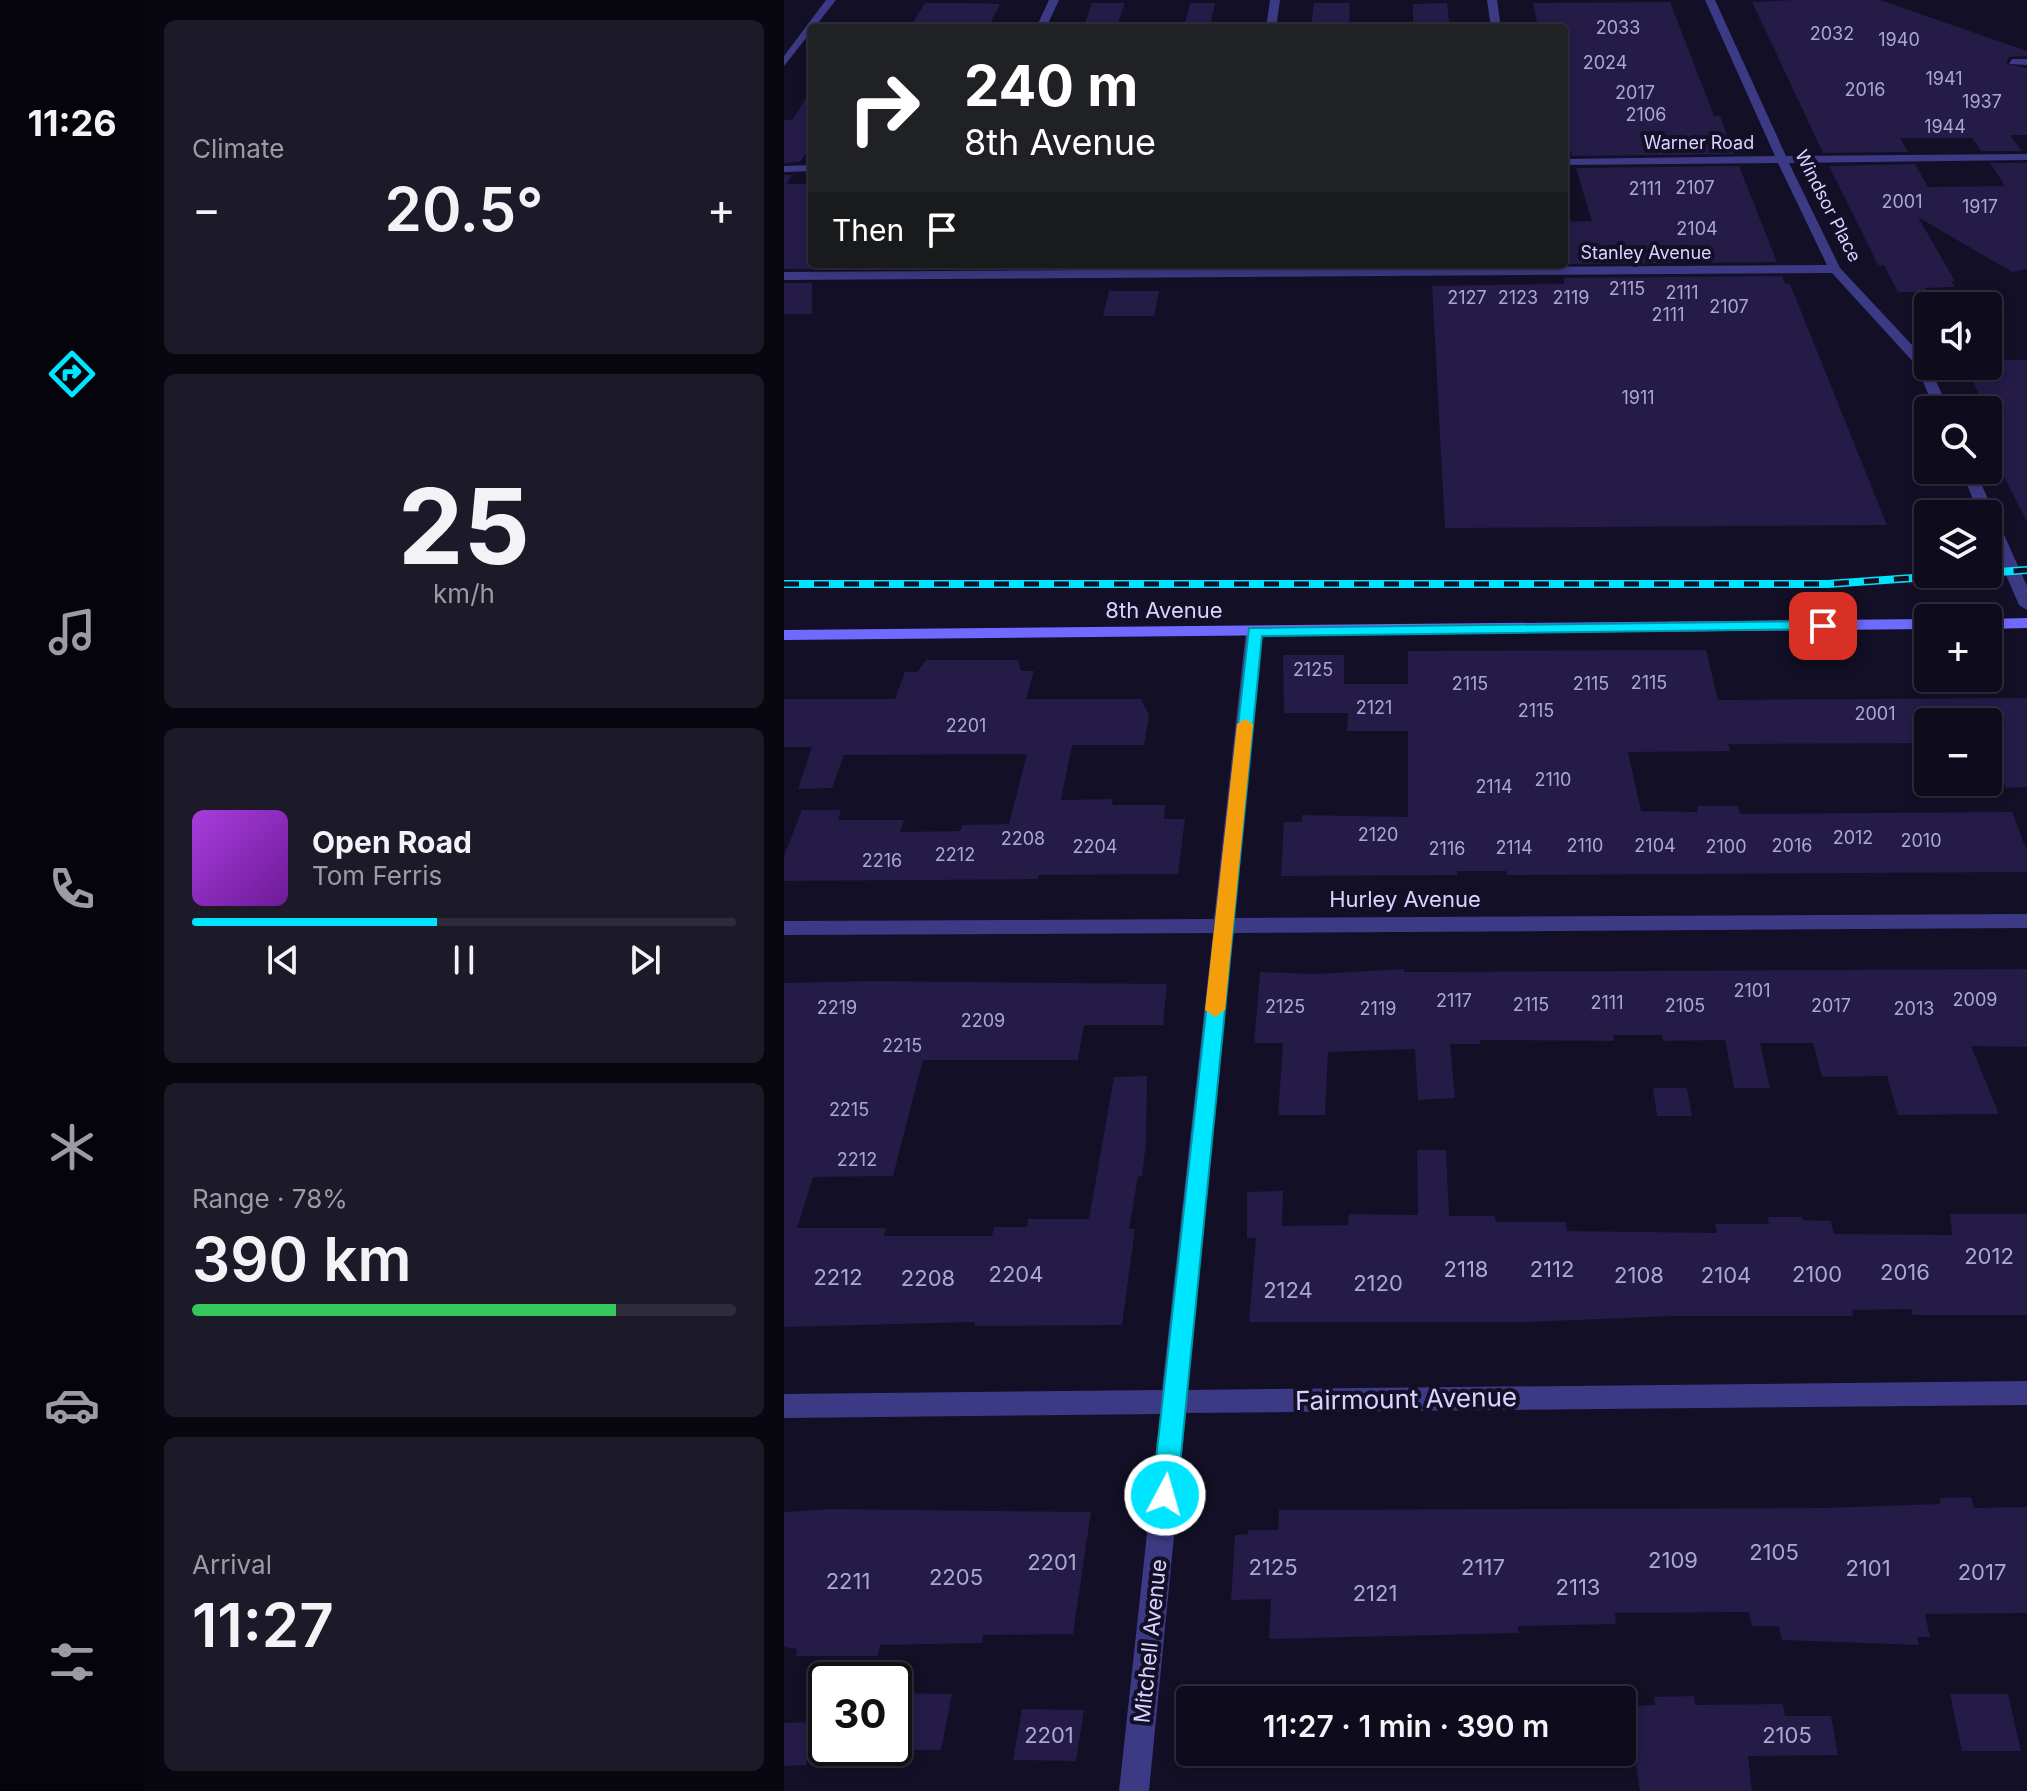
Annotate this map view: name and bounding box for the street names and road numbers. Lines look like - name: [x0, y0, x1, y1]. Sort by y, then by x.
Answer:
- street label: Warner Road: [1644, 132, 1754, 153]
- street label: Windsor Place: [1791, 146, 1866, 265]
- street label: Stanley Avenue: [1580, 242, 1712, 263]
- street label: 8th Avenue: [1105, 597, 1223, 623]
- street label: Hurley Avenue: [1329, 886, 1481, 912]
- street label: Fairmount Avenue: [1295, 1381, 1517, 1416]
- street label: Mitchell Avenue: [1128, 1558, 1172, 1724]

